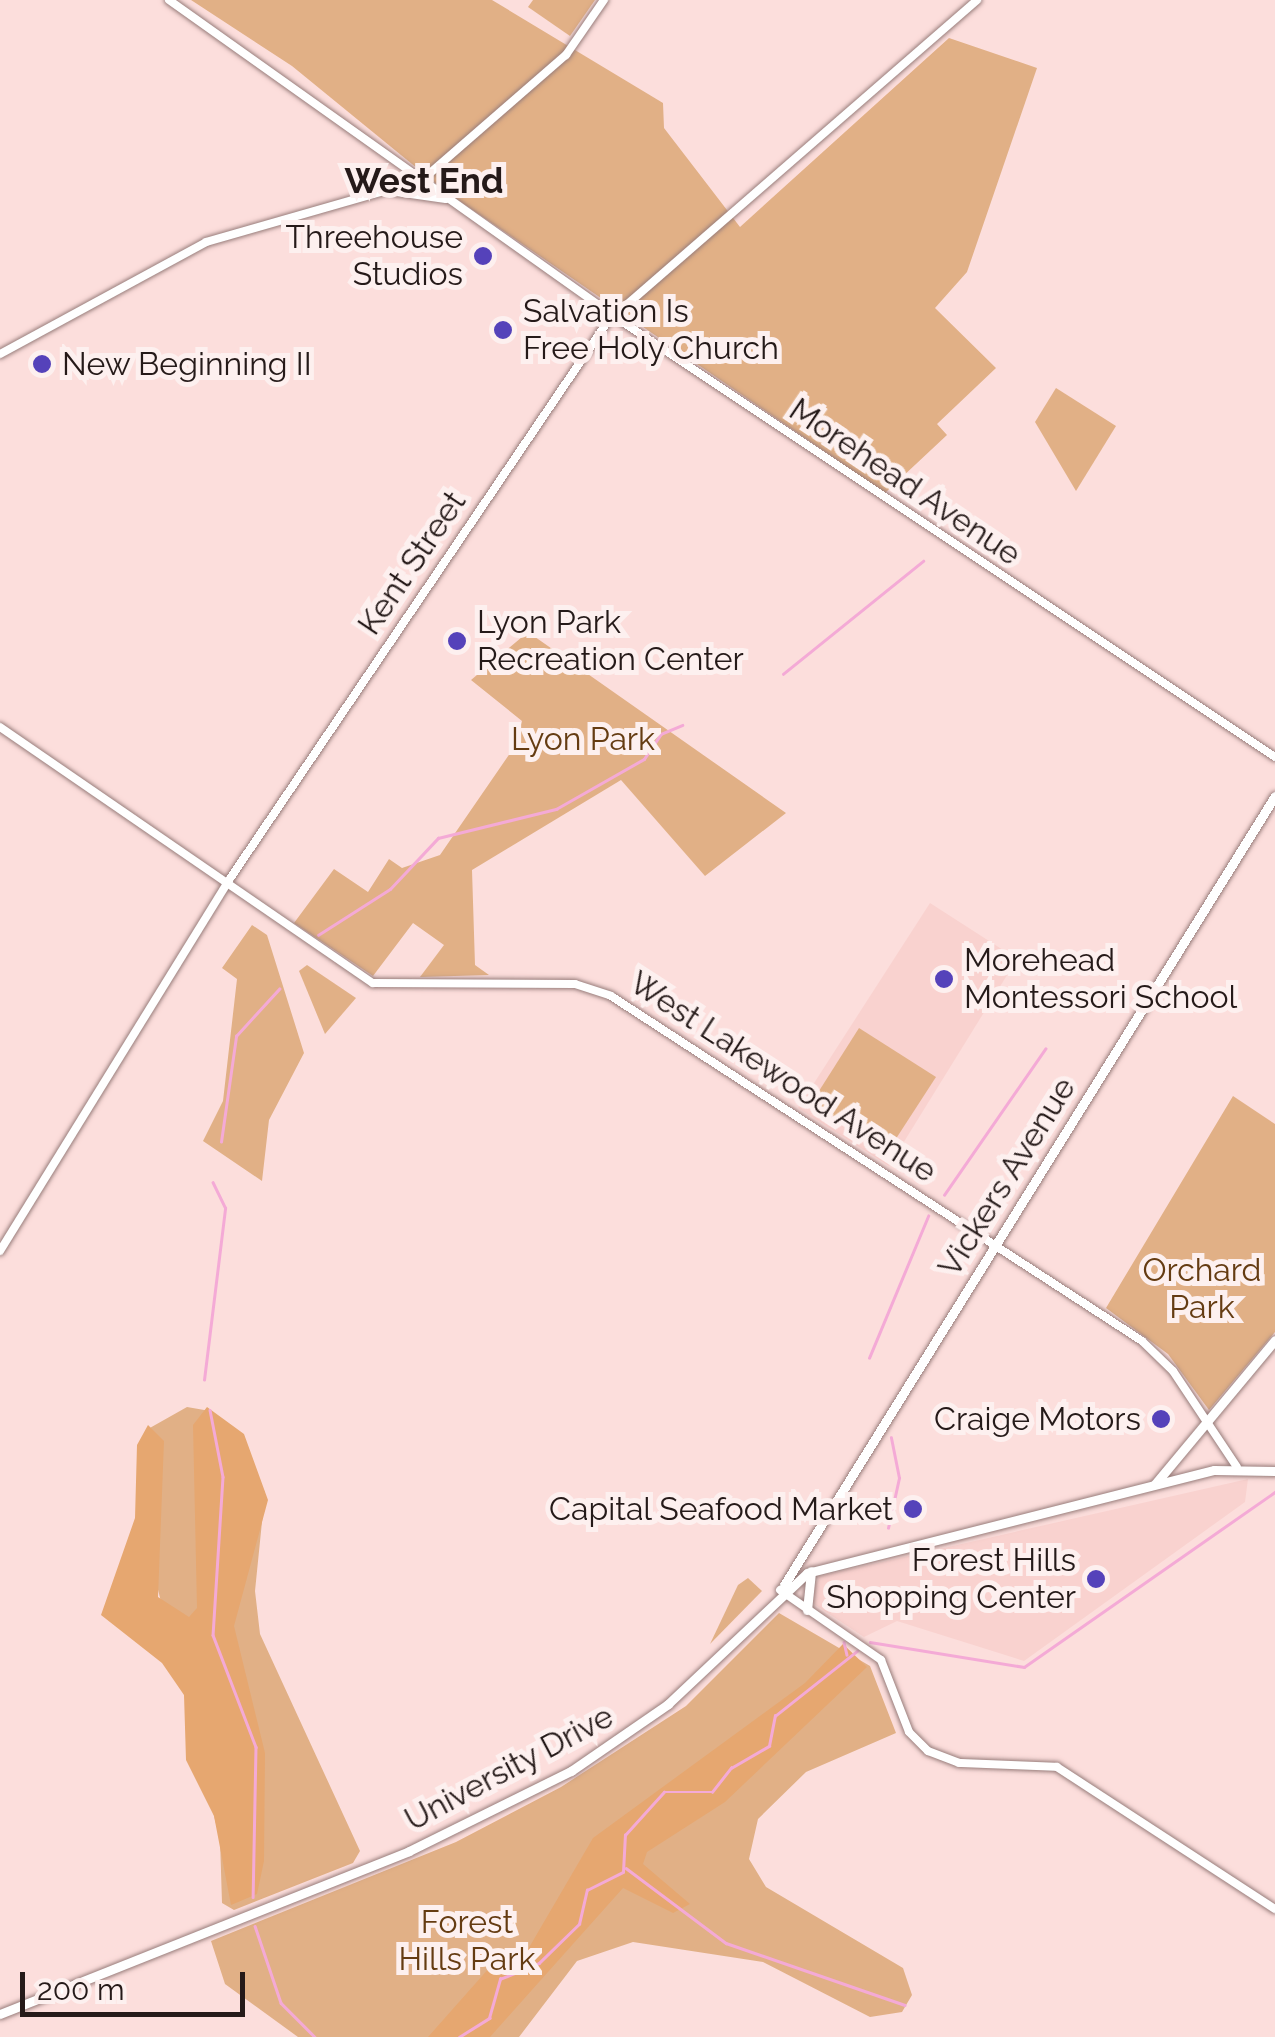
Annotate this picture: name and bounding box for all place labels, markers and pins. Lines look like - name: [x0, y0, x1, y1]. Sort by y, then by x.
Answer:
- place label: Threehouse Studios: [286, 219, 463, 294]
- marker: Threehouse Studios: [472, 245, 494, 267]
- place label: Salvation Is Free Holy Church: [523, 293, 780, 368]
- marker: Salvation Is Free Holy Church: [492, 319, 514, 341]
- place label: New Beginning II: [62, 345, 313, 383]
- marker: New Beginning II: [31, 353, 53, 375]
- place label: Lyon Park Recreation Center: [477, 604, 744, 679]
- marker: Lyon Park Recreation Center: [446, 630, 468, 652]
- place label: Morehead Montessori School: [964, 942, 1237, 1017]
- marker: Morehead Montessori School: [933, 968, 955, 990]
- place label: Craige Motors: [934, 1400, 1141, 1438]
- marker: Craige Motors: [1150, 1408, 1172, 1430]
- place label: Capital Seafood Market: [548, 1490, 893, 1528]
- marker: Capital Seafood Market: [902, 1498, 924, 1520]
- place label: Forest Hills Shopping Center: [826, 1542, 1076, 1617]
- marker: Forest Hills Shopping Center: [1085, 1568, 1107, 1590]

